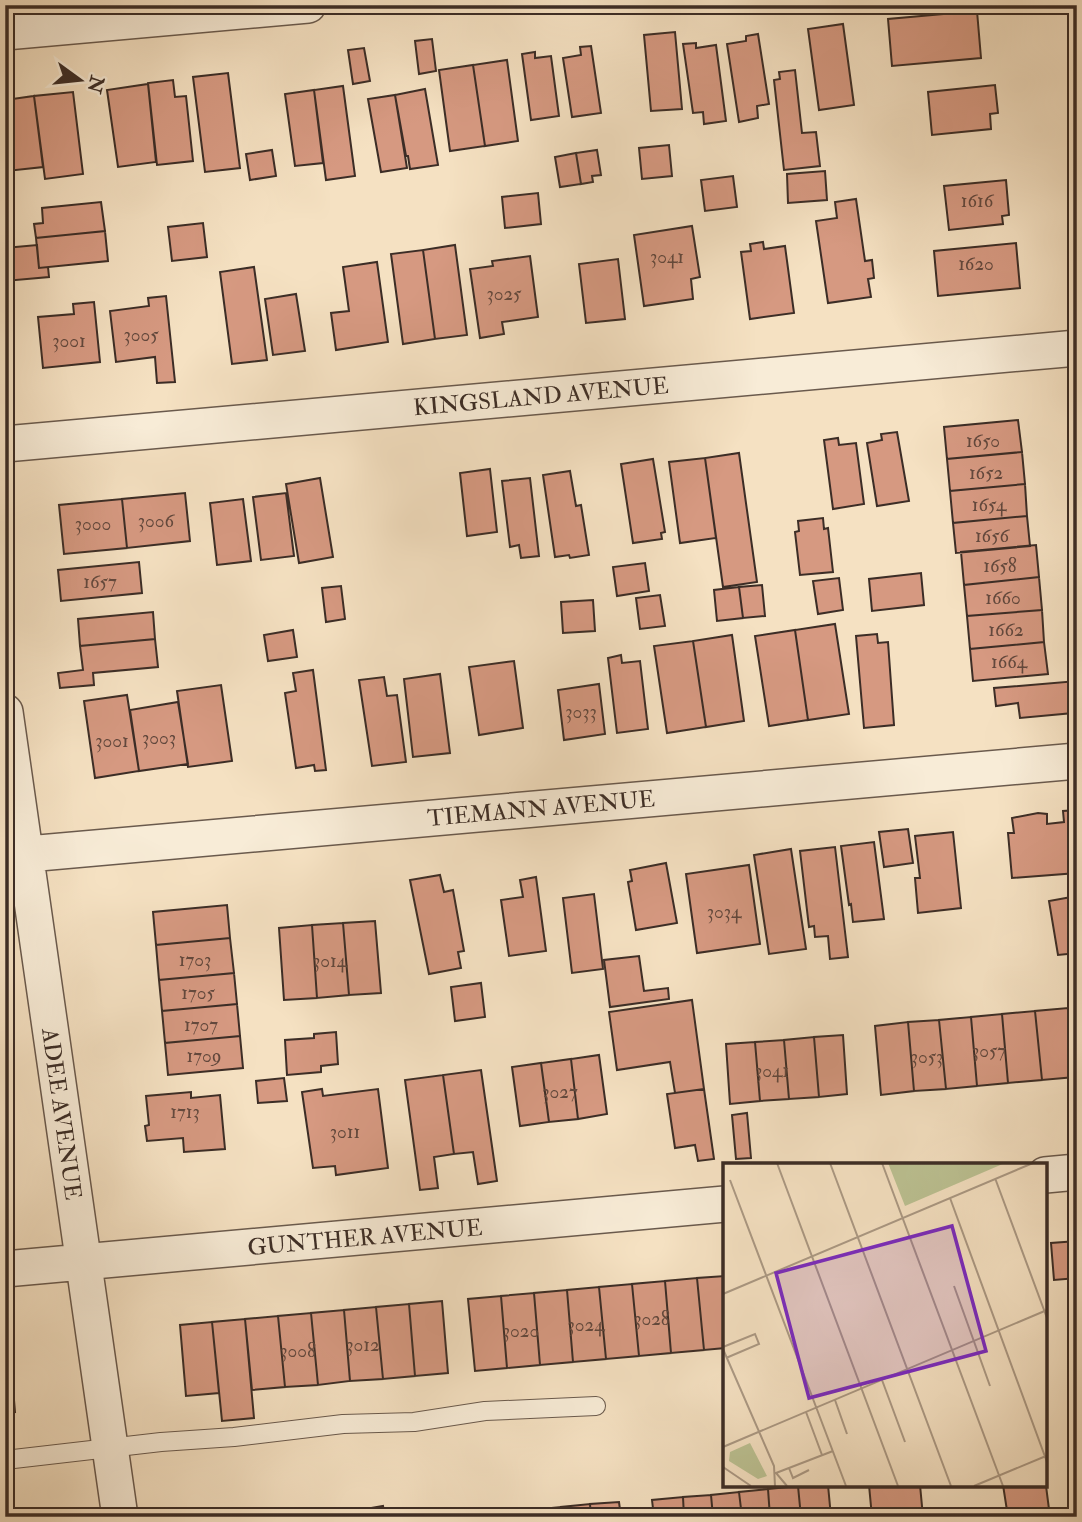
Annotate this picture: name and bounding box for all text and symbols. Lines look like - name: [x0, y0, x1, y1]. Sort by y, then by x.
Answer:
- north arrow: [46, 46, 116, 116]
- text: N: [81, 72, 110, 96]
- house number: 1616: [961, 189, 995, 213]
- house number: 3041: [650, 245, 684, 269]
- house number: 1620: [958, 252, 994, 276]
- house number: 3025: [487, 282, 522, 306]
- house number: 3005: [123, 323, 159, 347]
- house number: 3001: [52, 329, 86, 353]
- street label: KINGSLAND AVENUE: [412, 371, 670, 422]
- house number: 1650: [966, 429, 1000, 453]
- house number: 1652: [969, 461, 1003, 485]
- house number: 1654: [972, 493, 1007, 517]
- house number: 3006: [138, 509, 176, 533]
- house number: 3000: [75, 512, 111, 536]
- house number: 1656: [975, 524, 1010, 548]
- house number: 1658: [983, 554, 1017, 578]
- house number: 1657: [83, 570, 117, 594]
- house number: 1660: [985, 586, 1021, 610]
- house number: 1662: [988, 618, 1024, 642]
- house number: 1664: [991, 650, 1028, 674]
- house number: 3033: [565, 700, 597, 724]
- house number: 3003: [142, 726, 176, 750]
- house number: 3001: [95, 729, 129, 753]
- street label: TIEMANN AVENUE: [426, 784, 656, 833]
- house number: 3034: [707, 900, 742, 924]
- house number: 1703: [179, 948, 211, 972]
- house number: 3014: [313, 949, 348, 973]
- house number: 1705: [181, 981, 215, 1005]
- house number: 1707: [184, 1013, 218, 1037]
- street label: ADEE AVENUE: [35, 1025, 88, 1202]
- house number: 3057: [972, 1039, 1006, 1063]
- house number: 1709: [187, 1044, 221, 1068]
- house number: 3053: [911, 1045, 943, 1069]
- house number: 3041: [755, 1059, 789, 1083]
- house number: 3027: [542, 1080, 578, 1104]
- house number: 1713: [170, 1100, 200, 1124]
- house number: 3011: [330, 1120, 360, 1144]
- inset map: [723, 1163, 1047, 1487]
- street label: GUNTHER AVENUE: [246, 1213, 484, 1262]
- house number: 3028: [634, 1307, 670, 1331]
- house number: 3024: [568, 1313, 605, 1337]
- house number: 3020: [503, 1319, 539, 1343]
- house number: 3012: [346, 1333, 380, 1357]
- house number: 3008: [280, 1339, 316, 1363]

